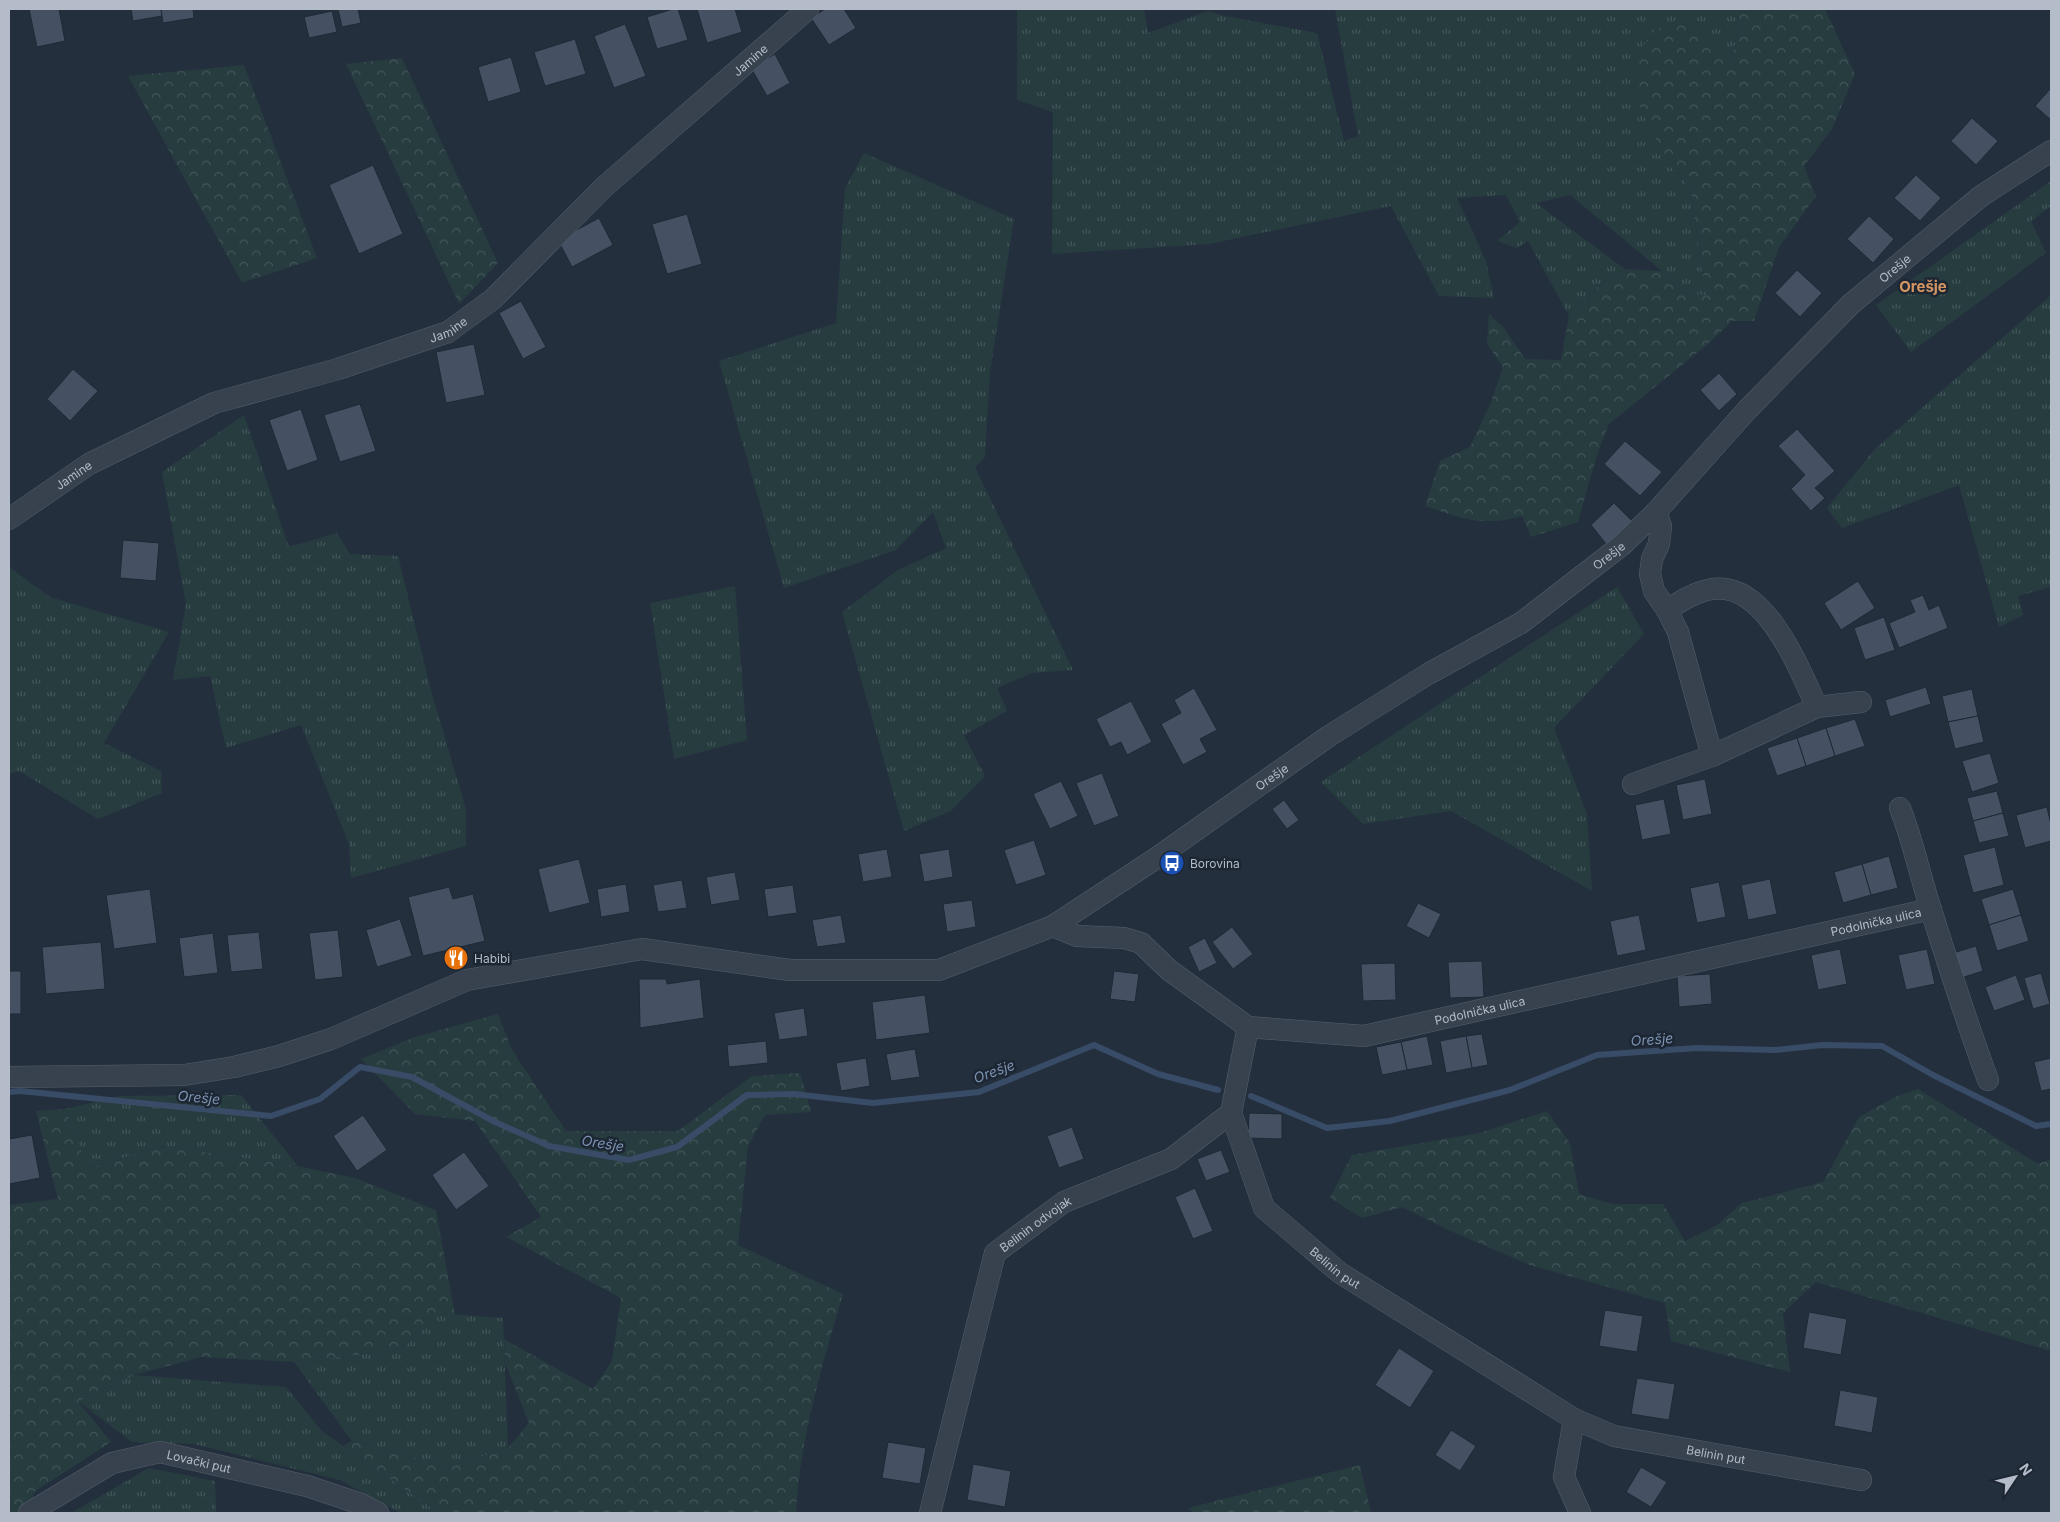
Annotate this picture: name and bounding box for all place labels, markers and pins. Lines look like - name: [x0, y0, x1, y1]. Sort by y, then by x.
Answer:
- bus stop icon: Borovina: [1159, 850, 1185, 876]
- place label: Borovina: [1190, 856, 1240, 871]
- restaurant icon: Habibi: [443, 945, 469, 971]
- place label: Habibi: [474, 951, 510, 966]

